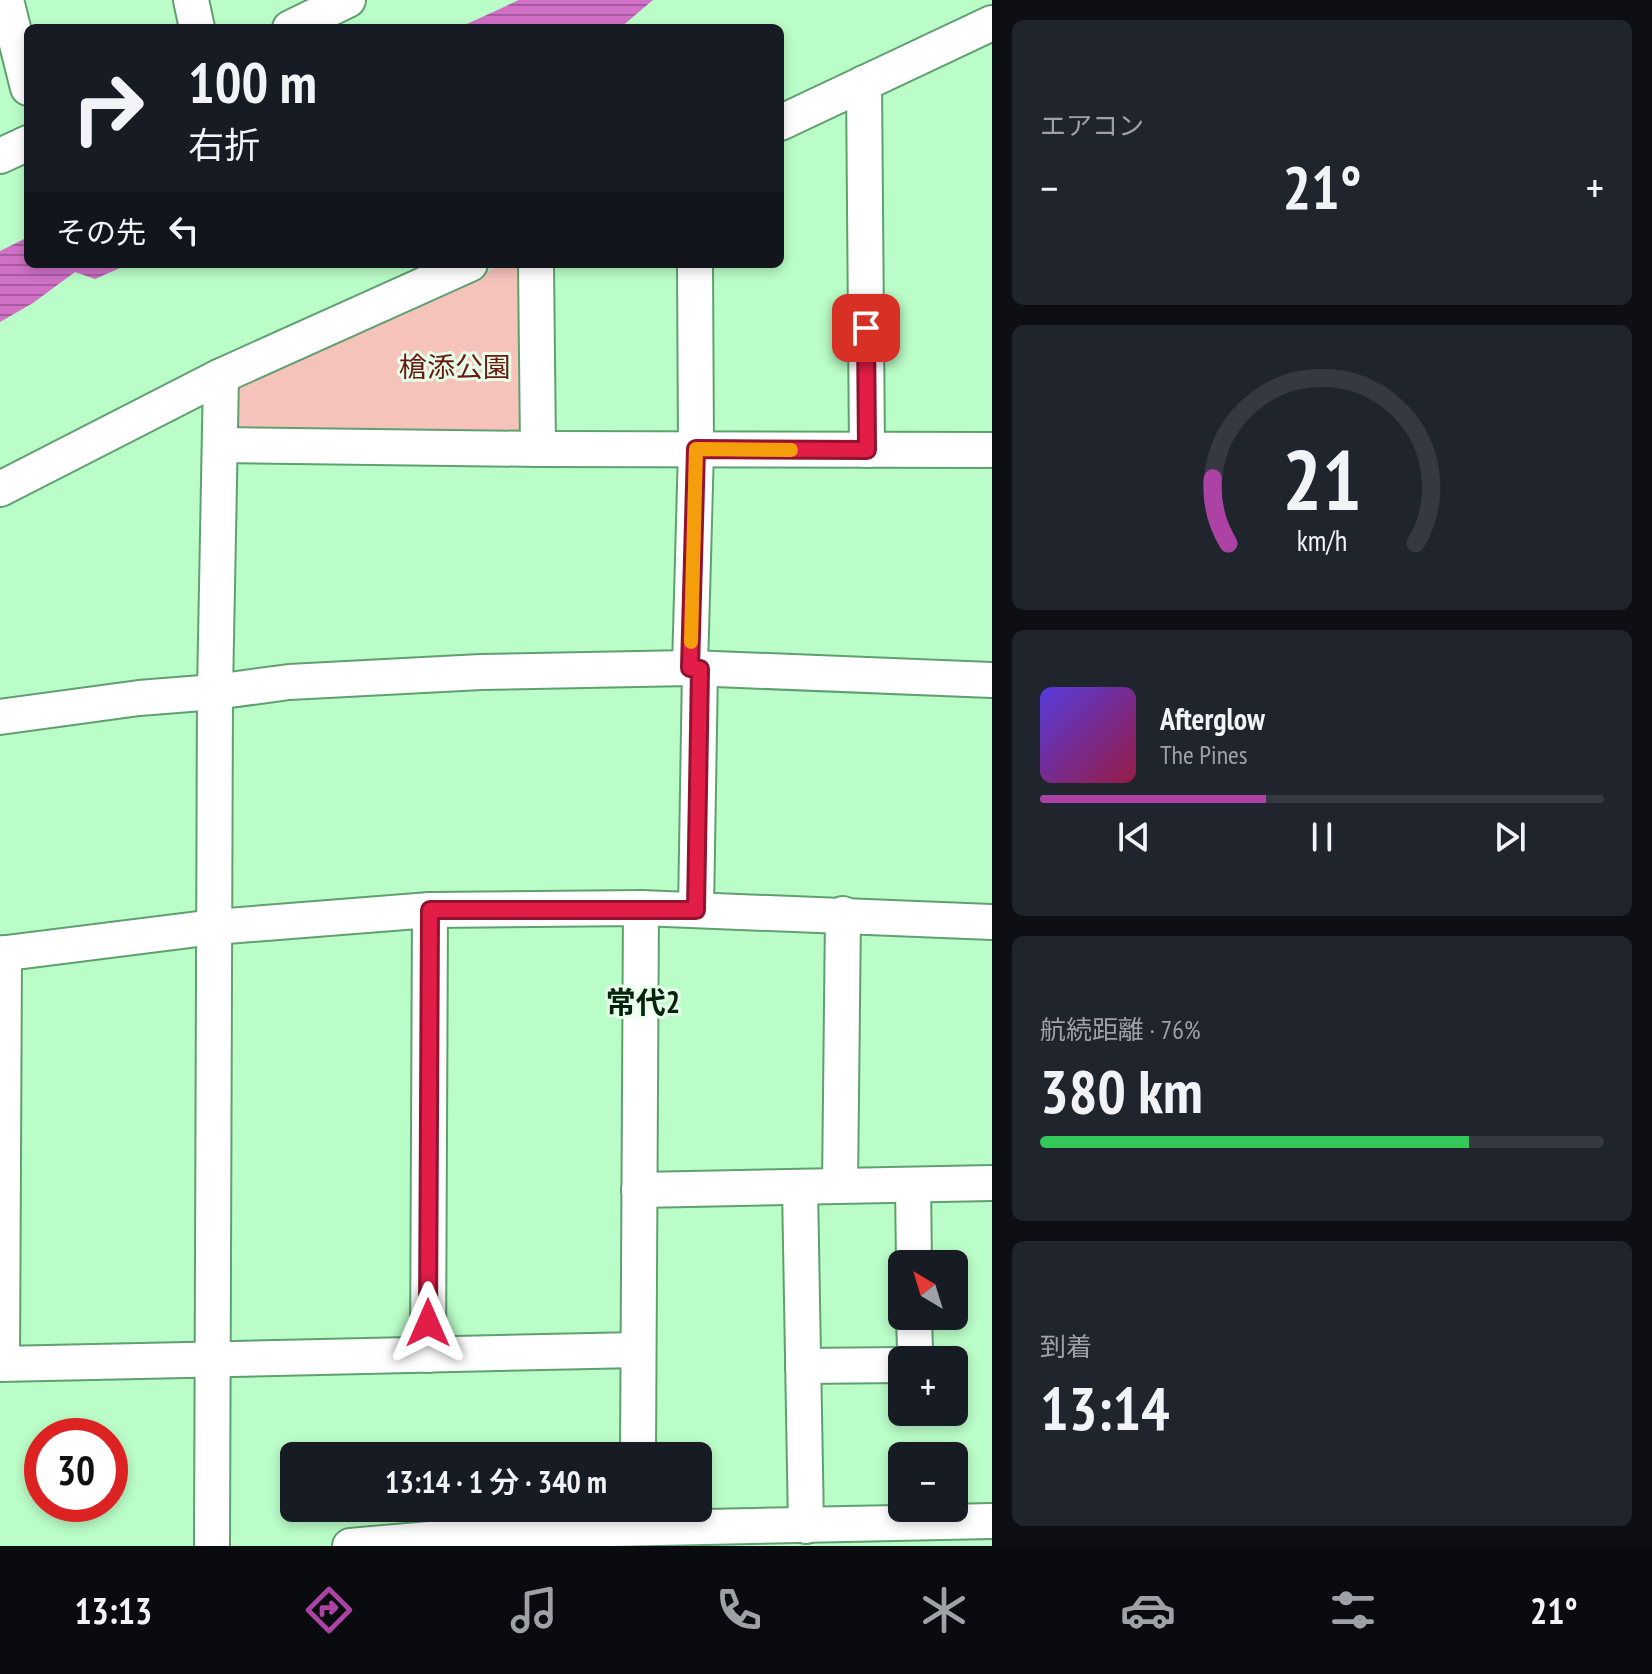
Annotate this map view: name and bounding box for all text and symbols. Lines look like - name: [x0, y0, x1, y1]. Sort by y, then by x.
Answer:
- text: 100 m: [188, 46, 317, 118]
- icon: right: [56, 56, 160, 160]
- text: エアコン: [1040, 109, 1144, 142]
- text: 右折: [188, 121, 260, 168]
- text: 21°: [1282, 148, 1362, 226]
- text: −: [1040, 159, 1058, 216]
- text: +: [1586, 159, 1604, 216]
- icon: left: [162, 208, 206, 252]
- text: その先: [56, 212, 146, 251]
- pin: [832, 294, 900, 362]
- icon: arrive: [844, 306, 888, 350]
- park label: 槍添公園: [399, 348, 511, 385]
- text: 21: [1282, 424, 1362, 532]
- text: km/h: [1297, 522, 1347, 559]
- text: Afterglow: [1160, 699, 1265, 738]
- text: The Pines: [1160, 738, 1248, 771]
- icon: previous: [1112, 815, 1156, 859]
- icon: pause: [1300, 815, 1344, 859]
- icon: next: [1488, 815, 1532, 859]
- district label: 常代2: [606, 982, 680, 1021]
- text: 航続距離 · 76%: [1040, 1013, 1201, 1046]
- text: 380 km: [1040, 1052, 1203, 1130]
- north arrow: [888, 1250, 968, 1330]
- map controls: [888, 1250, 968, 1522]
- position arrow: [386, 1281, 470, 1365]
- text: 到着: [1040, 1330, 1092, 1363]
- button: +: [888, 1346, 968, 1426]
- text: 13:14: [1040, 1369, 1170, 1447]
- speed limit sign: 30: [24, 1418, 128, 1522]
- button: −: [888, 1442, 968, 1522]
- text: 13:14 · 1 分 · 340 m: [385, 1462, 607, 1501]
- icon: directions: [301, 1582, 357, 1638]
- icon: music: [506, 1582, 562, 1638]
- icon: phone: [711, 1582, 767, 1638]
- icon: climate: [916, 1582, 972, 1638]
- icon: car: [1120, 1582, 1176, 1638]
- icon: filters: [1325, 1582, 1381, 1638]
- text: 13:13: [74, 1587, 152, 1634]
- text: 21°: [1530, 1587, 1578, 1634]

